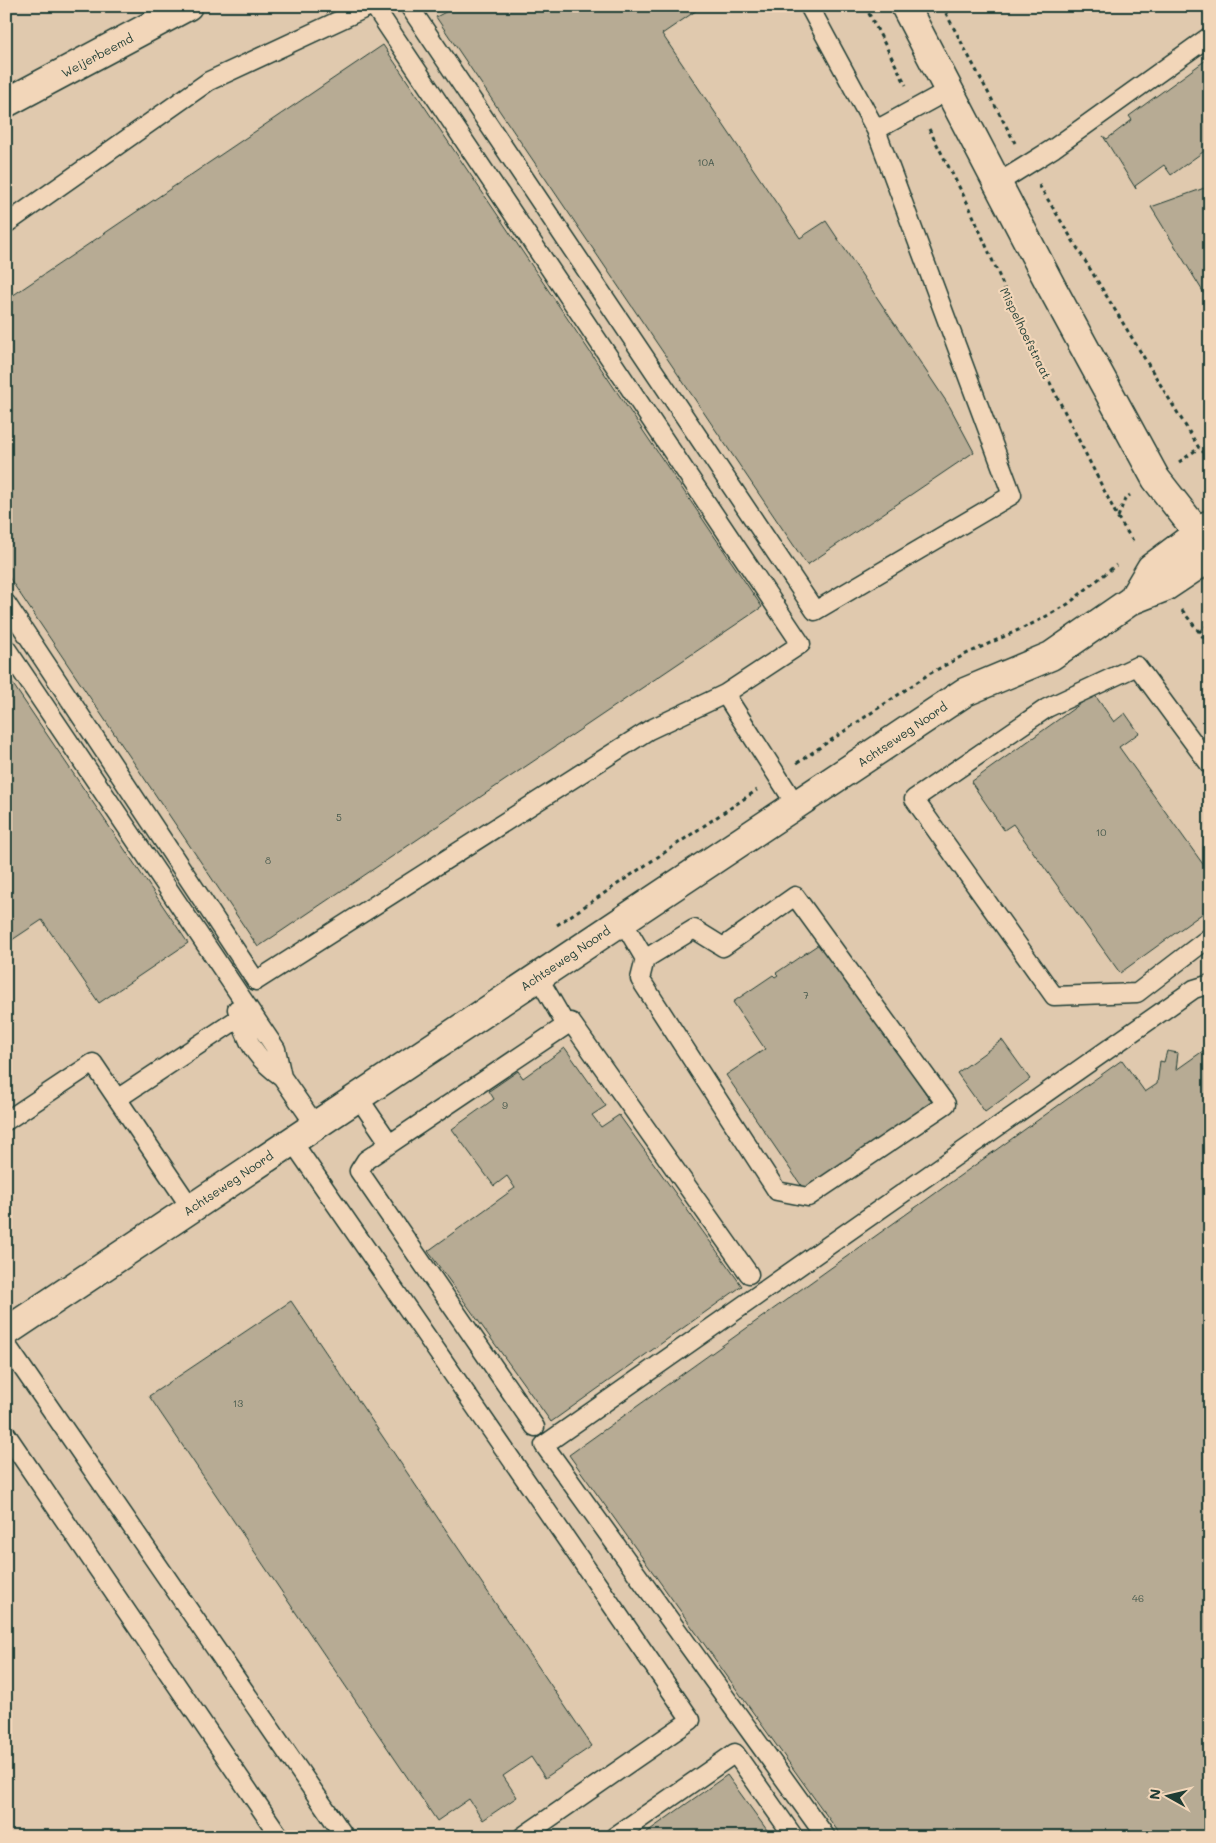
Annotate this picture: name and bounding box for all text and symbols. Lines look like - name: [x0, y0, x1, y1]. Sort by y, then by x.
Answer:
- street label: Weijerbeemd: [58, 29, 136, 81]
- house number: 10A: [697, 155, 715, 169]
- street label: Mispelhoefstraat: [997, 284, 1055, 382]
- street label: Achtseweg Noord: [854, 698, 950, 770]
- house number: 5: [336, 810, 342, 824]
- house number: 10: [1096, 825, 1106, 839]
- house number: 8: [265, 853, 271, 867]
- street label: Achtseweg Noord: [517, 922, 613, 994]
- house number: 7: [803, 988, 809, 1002]
- house number: 9: [502, 1098, 508, 1112]
- street label: Achtseweg Noord: [180, 1147, 276, 1219]
- house number: 13: [233, 1396, 243, 1410]
- house number: 46: [1132, 1591, 1144, 1605]
- north arrow: [1144, 1770, 1194, 1820]
- text: N: [1144, 1788, 1165, 1801]

